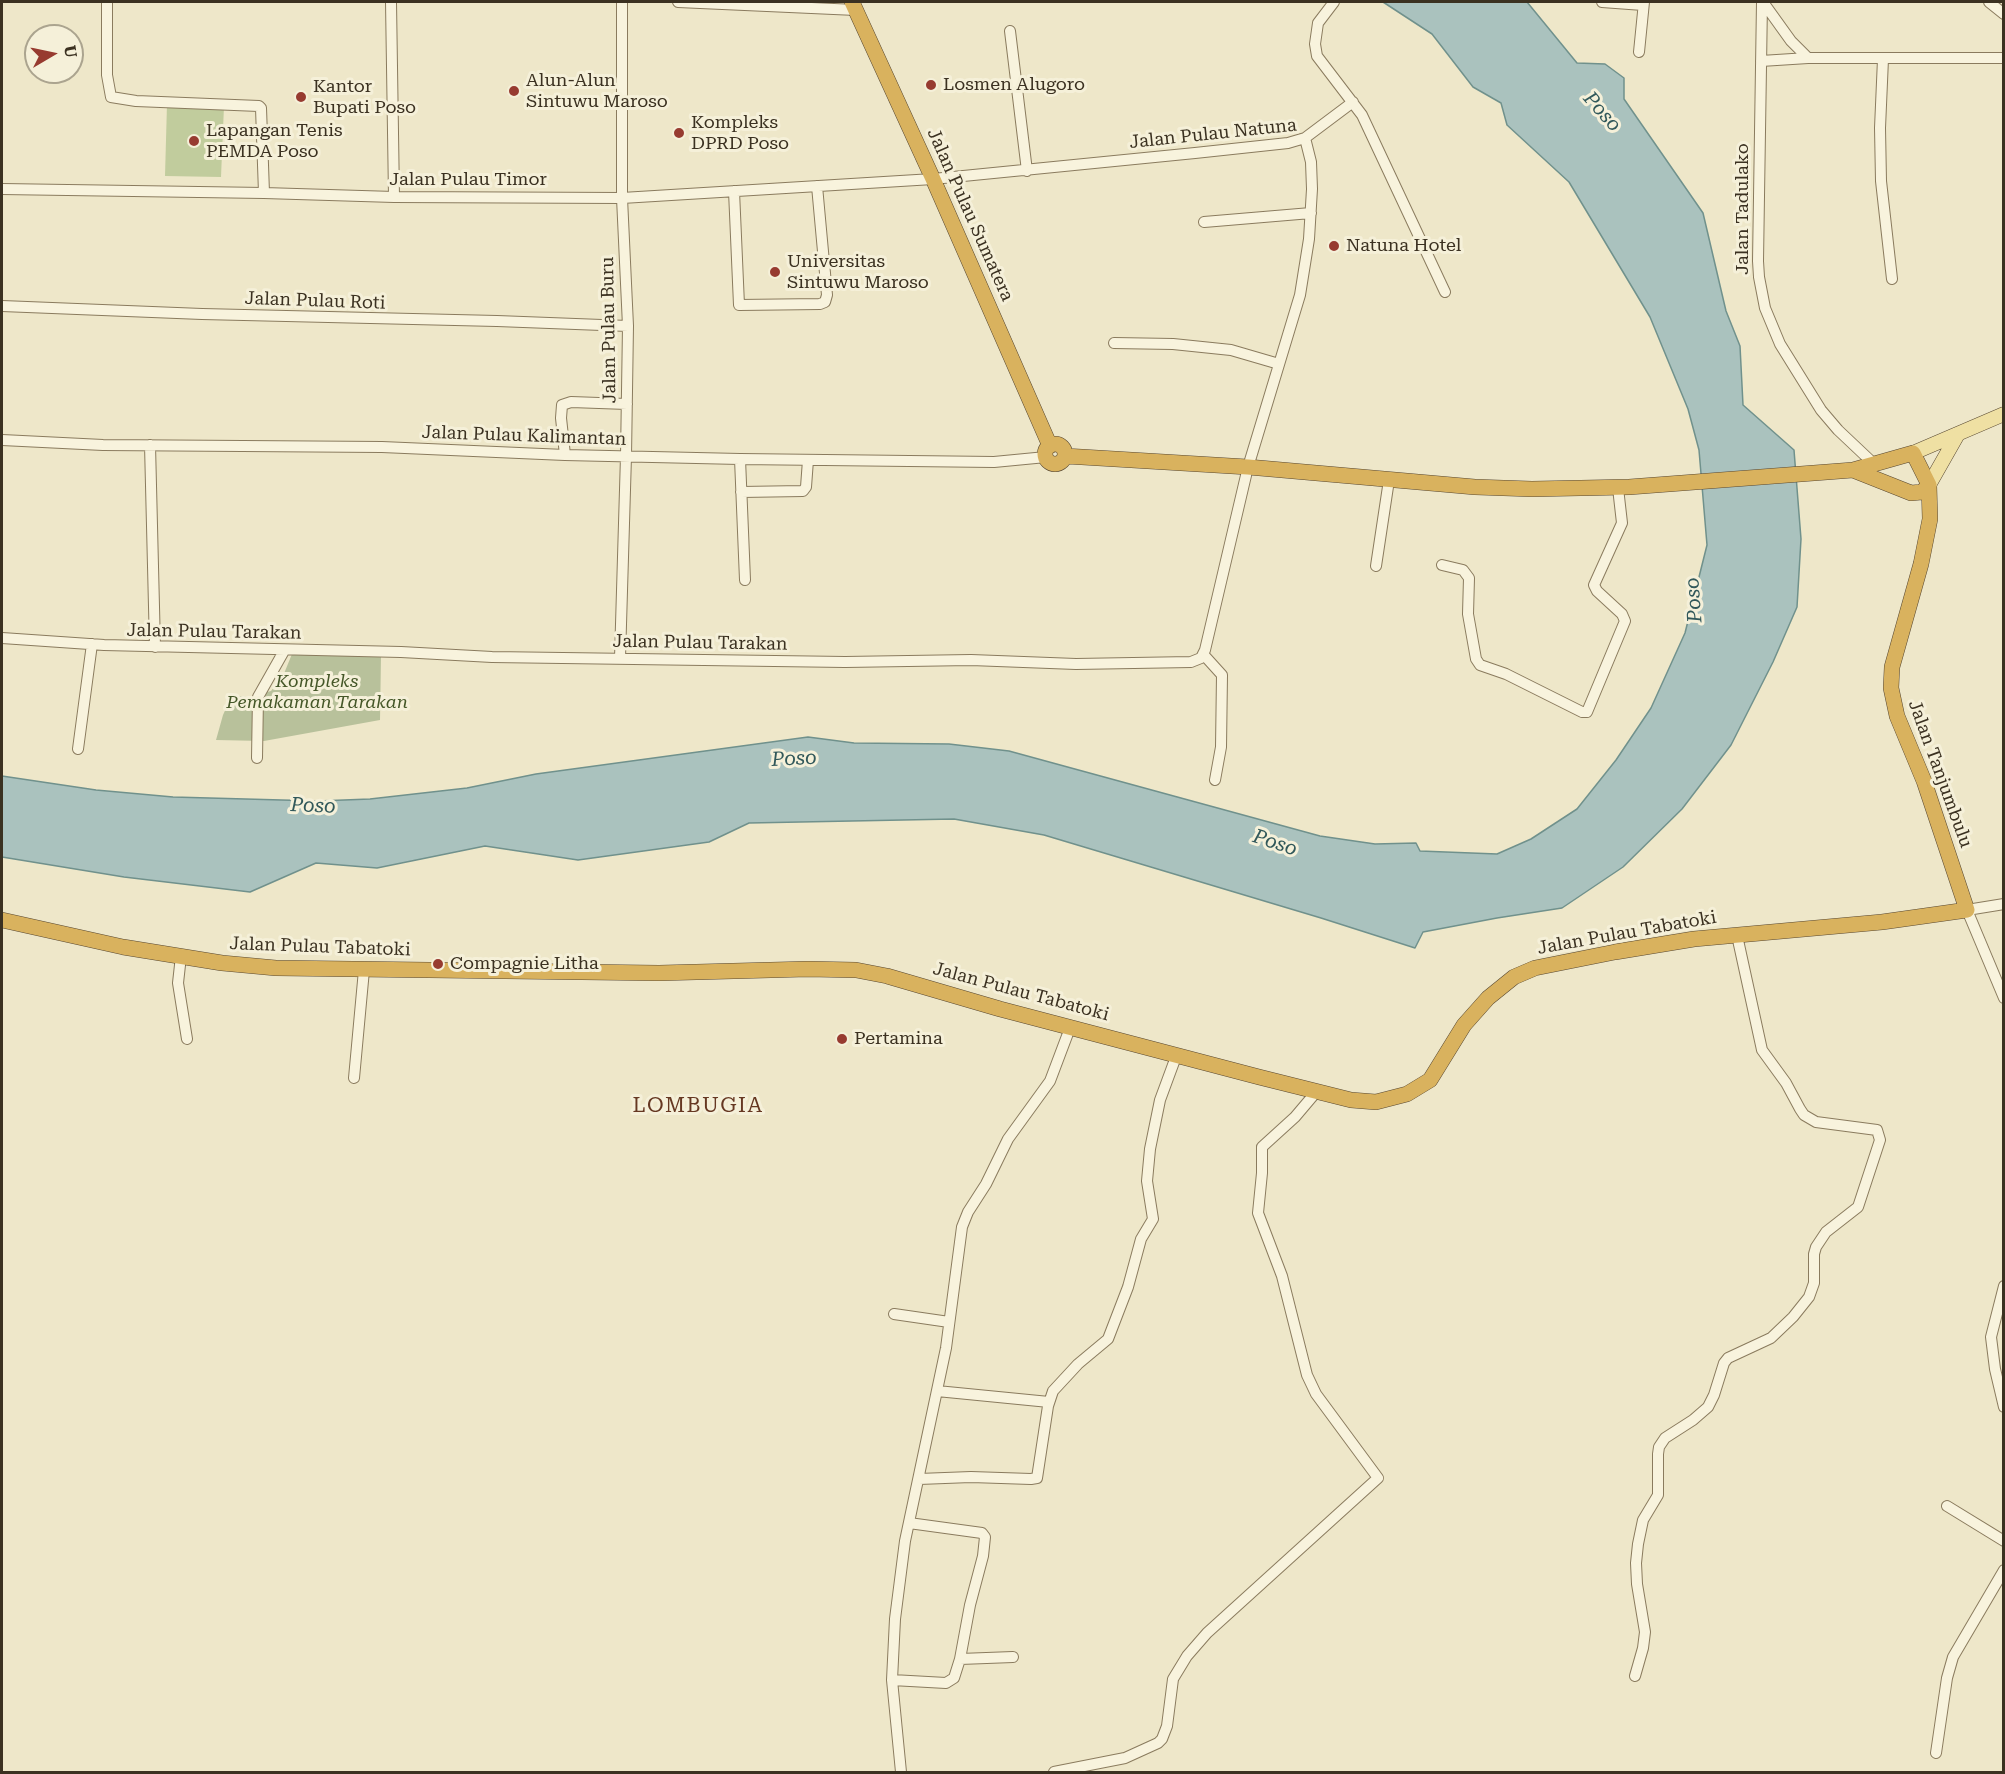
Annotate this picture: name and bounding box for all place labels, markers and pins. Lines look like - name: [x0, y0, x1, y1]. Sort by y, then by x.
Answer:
- place label: Alun-Alun Sintuwu Maroso: [526, 70, 668, 112]
- place label: Losmen Alugoro: [943, 74, 1085, 96]
- place label: Kantor Bupati Poso: [313, 76, 416, 118]
- marker: Losmen Alugoro: [924, 78, 938, 92]
- marker: Alun-Alun Sintuwu Maroso: [507, 84, 521, 98]
- marker: Kantor Bupati Poso: [294, 90, 308, 104]
- place label: Kompleks DPRD Poso: [691, 112, 789, 154]
- place label: Lapangan Tenis PEMDA Poso: [206, 120, 343, 162]
- marker: Kompleks DPRD Poso: [672, 126, 686, 140]
- marker: Lapangan Tenis PEMDA Poso: [187, 134, 201, 148]
- place label: Natuna Hotel: [1346, 235, 1461, 257]
- marker: Natuna Hotel: [1327, 239, 1341, 253]
- place label: Universitas Sintuwu Maroso: [787, 251, 929, 294]
- marker: Universitas Sintuwu Maroso: [768, 265, 782, 279]
- place label: Compagnie Litha: [450, 953, 599, 975]
- marker: Compagnie Litha: [431, 957, 445, 971]
- place label: Pertamina: [854, 1028, 943, 1050]
- marker: Pertamina: [835, 1032, 849, 1046]

